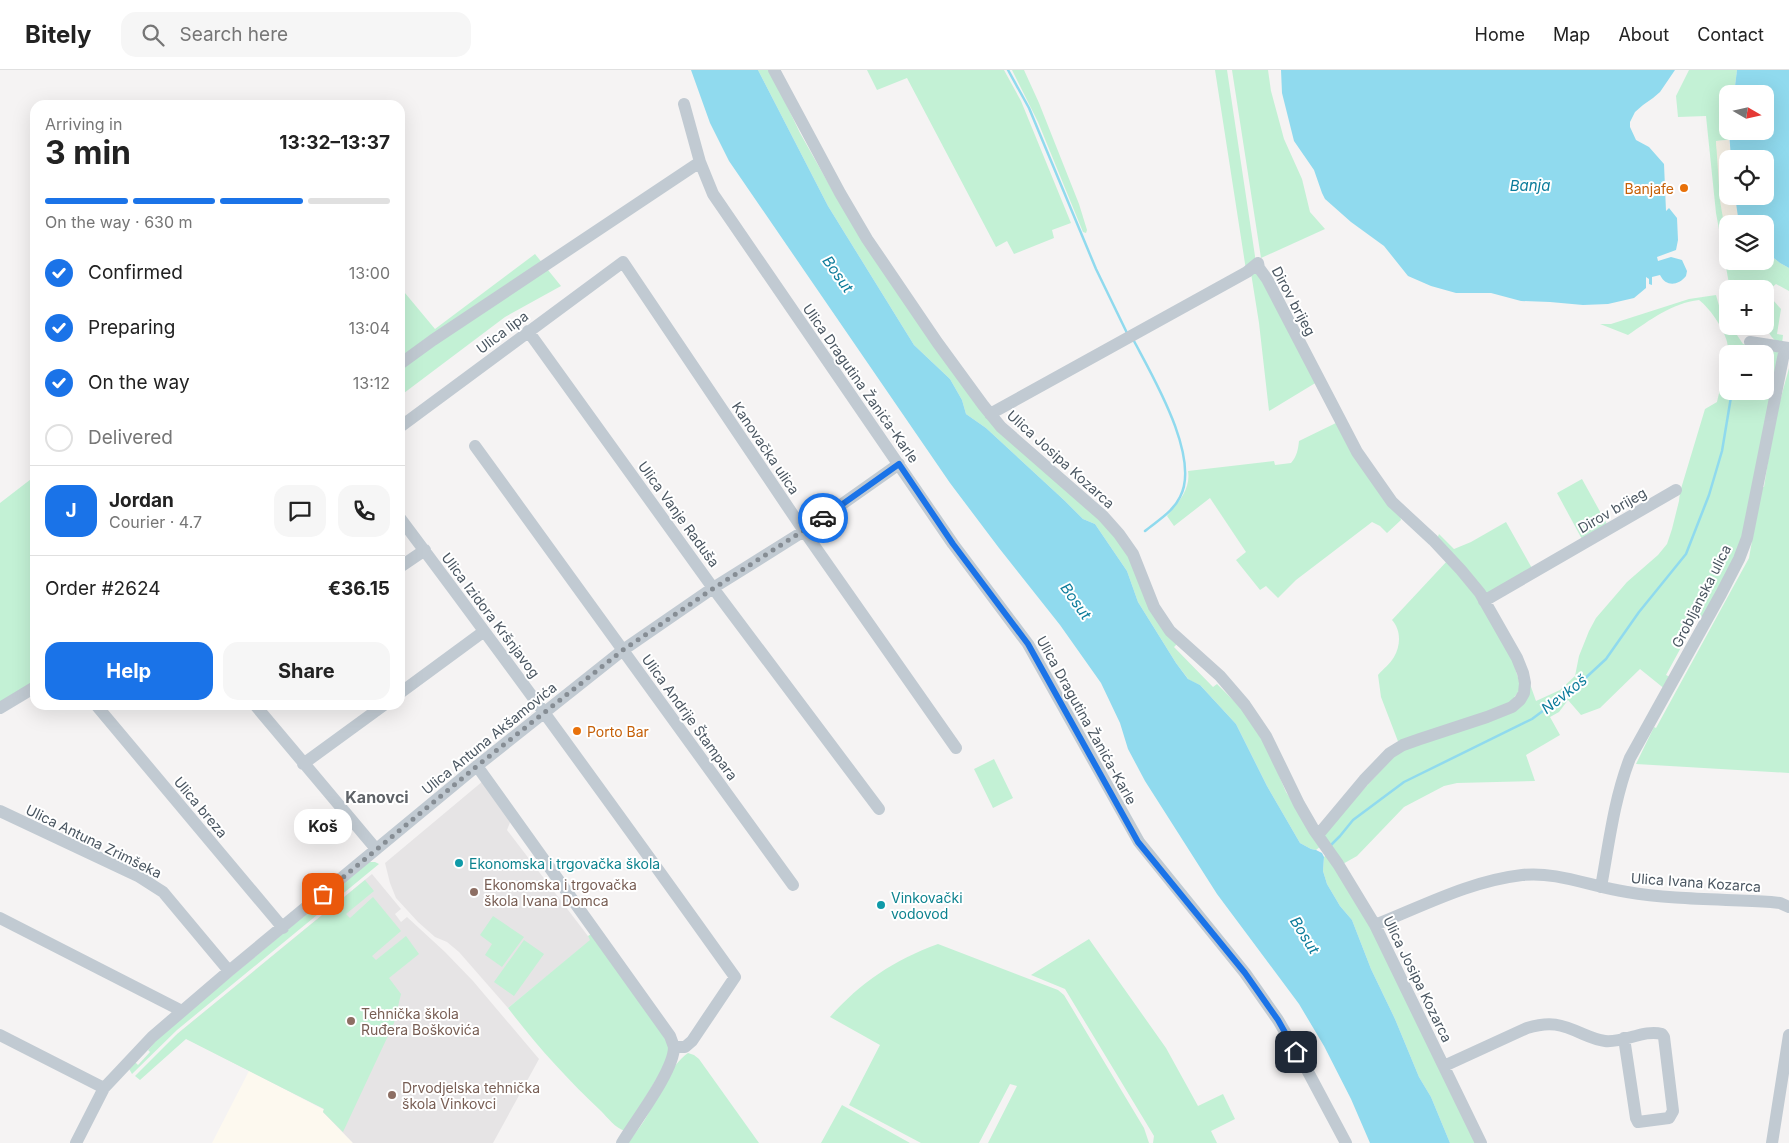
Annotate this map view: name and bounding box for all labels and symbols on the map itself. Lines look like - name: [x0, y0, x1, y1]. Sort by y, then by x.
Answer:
- north arrow: [1719, 85, 1774, 140]
- water label: Banja: [1510, 176, 1550, 195]
- place label: Banjafe: [1625, 180, 1674, 197]
- marker: Banjafe: [1678, 182, 1690, 194]
- water label: Bosut: [818, 252, 858, 297]
- street label: Dirov brijeg: [1269, 263, 1319, 339]
- street label: Ulica Dragutina Žanića-Karle: [799, 300, 923, 466]
- street label: Ulica lipa: [473, 307, 531, 357]
- street label: Kanovačka ulica: [729, 399, 803, 497]
- street label: Ulica Josipa Kozarca: [1004, 406, 1118, 512]
- street label: Ulica Vanje Raduša: [635, 458, 723, 570]
- street label: Dirov brijeg: [1575, 484, 1649, 536]
- courier: [798, 493, 848, 543]
- street label: Grobljanska ulica: [1668, 542, 1734, 650]
- street label: Ulica Izidora Kršnjavog: [438, 549, 544, 681]
- water label: Bosut: [1056, 579, 1096, 624]
- street label: Ulica Dragutina Žanića-Karle: [1033, 633, 1141, 807]
- street label: Ulica Andrije Štampara: [639, 651, 741, 783]
- water label: Nevkoš: [1537, 670, 1591, 718]
- street label: Ulica Antuna Akšamovića: [418, 678, 560, 798]
- place label: Porto Bar: [587, 723, 649, 740]
- marker: Porto Bar: [571, 725, 583, 737]
- street label: Ulica breza: [171, 773, 231, 841]
- district label: Kanovci: [345, 787, 409, 807]
- street label: Ulica Antuna Zrimšeka: [23, 801, 165, 881]
- callout: Koš: [294, 809, 352, 844]
- place label: Ekonomska i trgovačka škola: [469, 855, 660, 872]
- marker: Ekonomska i trgovačka škola: [453, 857, 465, 869]
- street label: Ulica Ivana Kozarca: [1630, 869, 1762, 895]
- pin: [302, 873, 344, 915]
- place label: Ekonomska i trgovačka škola Ivana Domca: [484, 876, 637, 909]
- marker: Ekonomska i trgovačka škola Ivana Domca: [468, 886, 480, 898]
- place label: Vinkovački vodovod: [891, 889, 963, 922]
- marker: Vinkovački vodovod: [875, 899, 887, 911]
- water label: Bosut: [1286, 913, 1324, 958]
- street label: Ulica Josipa Kozarca: [1380, 913, 1456, 1045]
- place label: Tehnička škola Ruđera Boškovića: [361, 1005, 480, 1038]
- marker: Tehnička škola Ruđera Boškovića: [345, 1015, 357, 1027]
- pin: [1275, 1031, 1317, 1073]
- place label: Drvodjelska tehnička škola Vinkovci: [402, 1079, 540, 1112]
- marker: Drvodjelska tehnička škola Vinkovci: [386, 1089, 398, 1101]

